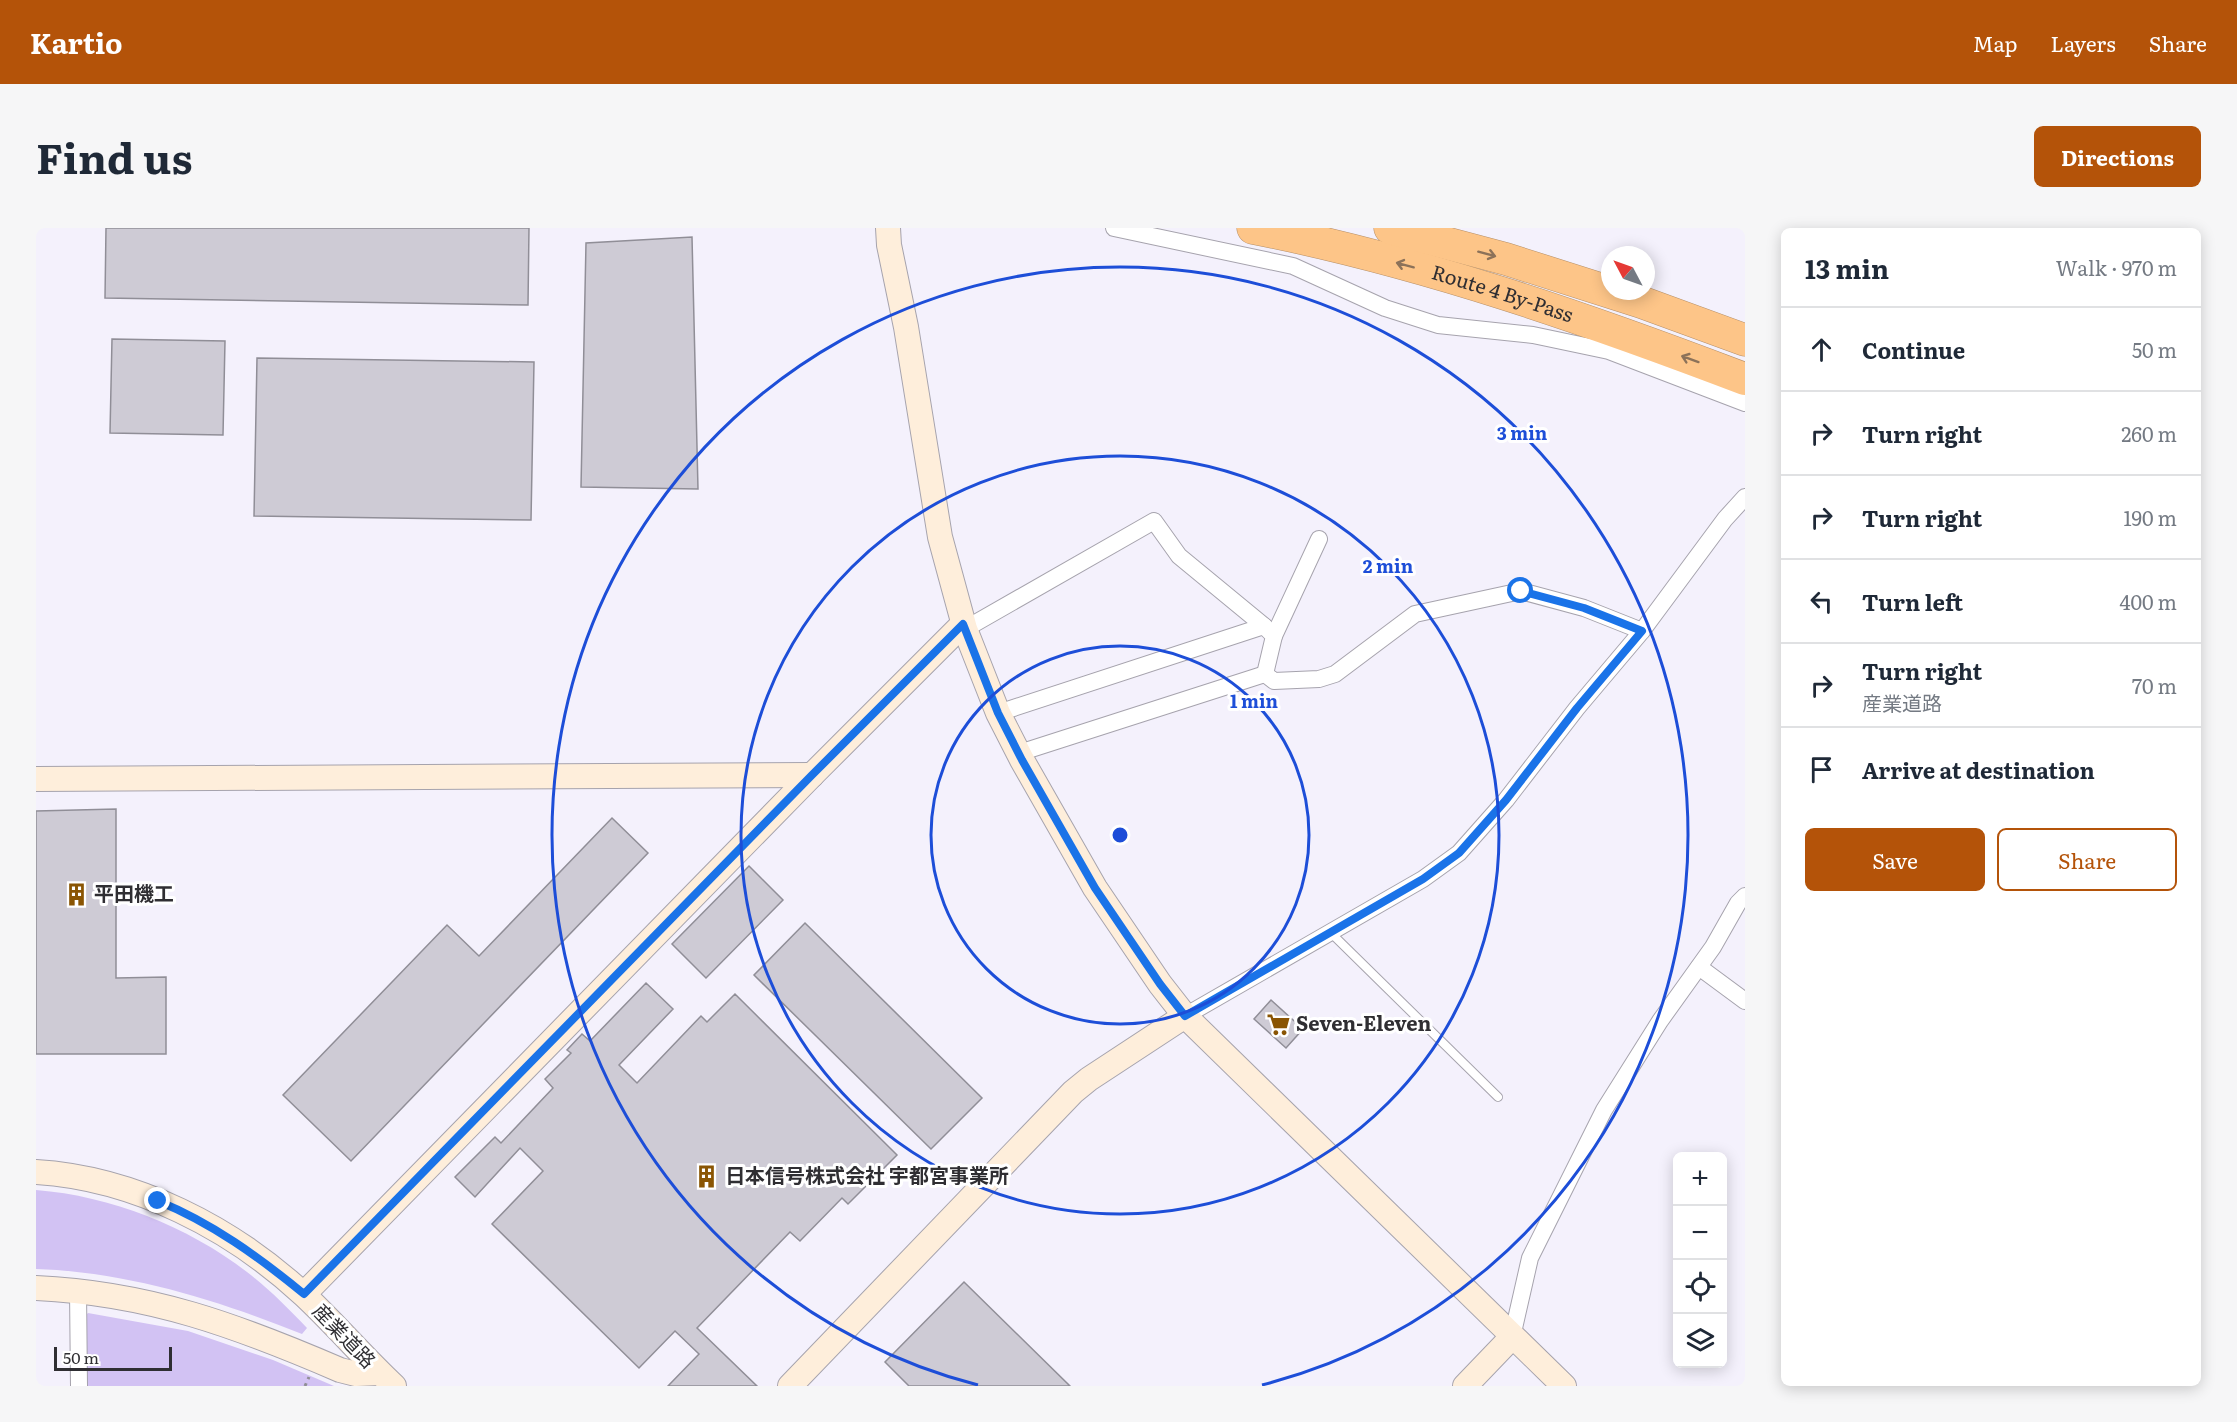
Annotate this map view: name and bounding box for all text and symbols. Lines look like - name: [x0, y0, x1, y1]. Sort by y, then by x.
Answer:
- text: Kartio: [30, 21, 123, 63]
- text: Map: [1973, 27, 2018, 58]
- text: Layers: [2051, 27, 2116, 58]
- text: Share: [2149, 27, 2207, 58]
- text: Find us: [36, 125, 193, 187]
- button: Directions: [2034, 126, 2201, 187]
- north arrow: [1601, 246, 1655, 300]
- text: 13 min: [1805, 248, 1889, 287]
- one-way arrow: [1477, 249, 1496, 260]
- text: Walk · 970 m: [2056, 252, 2177, 282]
- street label: Route 4 By-Pass: [1429, 256, 1578, 328]
- one-way arrow: [1396, 259, 1415, 270]
- icon: ahead: [1805, 333, 1838, 366]
- text: Continue: [1862, 333, 1965, 366]
- text: 50 m: [2132, 334, 2177, 364]
- one-way arrow: [1681, 352, 1700, 363]
- icon: right: [1805, 417, 1838, 450]
- text: Turn right: [1862, 417, 1982, 450]
- text: 260 m: [2121, 418, 2177, 448]
- text: 3 min: [1497, 419, 1548, 446]
- icon: right: [1805, 501, 1838, 534]
- text: Turn right: [1862, 501, 1982, 534]
- text: 190 m: [2123, 502, 2177, 532]
- text: 2 min: [1363, 552, 1414, 579]
- route start: [1507, 577, 1533, 603]
- icon: left: [1805, 585, 1838, 618]
- text: Turn left: [1862, 585, 1963, 618]
- text: 400 m: [2119, 586, 2177, 616]
- text: Turn right: [1862, 654, 1982, 687]
- icon: right: [1805, 669, 1838, 702]
- text: 70 m: [2132, 670, 2177, 700]
- text: 1 min: [1230, 687, 1279, 714]
- text: 産業道路: [1862, 687, 1942, 717]
- icon: arrive: [1805, 753, 1838, 786]
- text: Arrive at destination: [1862, 753, 2095, 786]
- centre of rings: [1110, 825, 1130, 845]
- button: Save: [1805, 828, 1985, 891]
- button: Share: [1997, 828, 2177, 891]
- place label: 平田機工: [94, 877, 174, 907]
- building icon: 平田機工: [63, 881, 89, 907]
- place label: Seven-Eleven: [1296, 1007, 1431, 1037]
- supermarket icon: Seven-Eleven: [1265, 1011, 1291, 1037]
- map controls: [1673, 1152, 1727, 1368]
- button: +: [1673, 1152, 1727, 1206]
- place label: 日本信号株式会社 宇都宮事業所: [725, 1159, 1009, 1189]
- building icon: 日本信号株式会社 宇都宮事業所: [694, 1163, 720, 1189]
- route end: [144, 1187, 170, 1213]
- button: −: [1673, 1206, 1727, 1260]
- button: locate: [1673, 1260, 1727, 1314]
- street label: 産業道路: [307, 1295, 384, 1374]
- button: layers: [1673, 1314, 1727, 1368]
- scale bar: [54, 1344, 172, 1372]
- text: 50 m: [63, 1345, 99, 1369]

